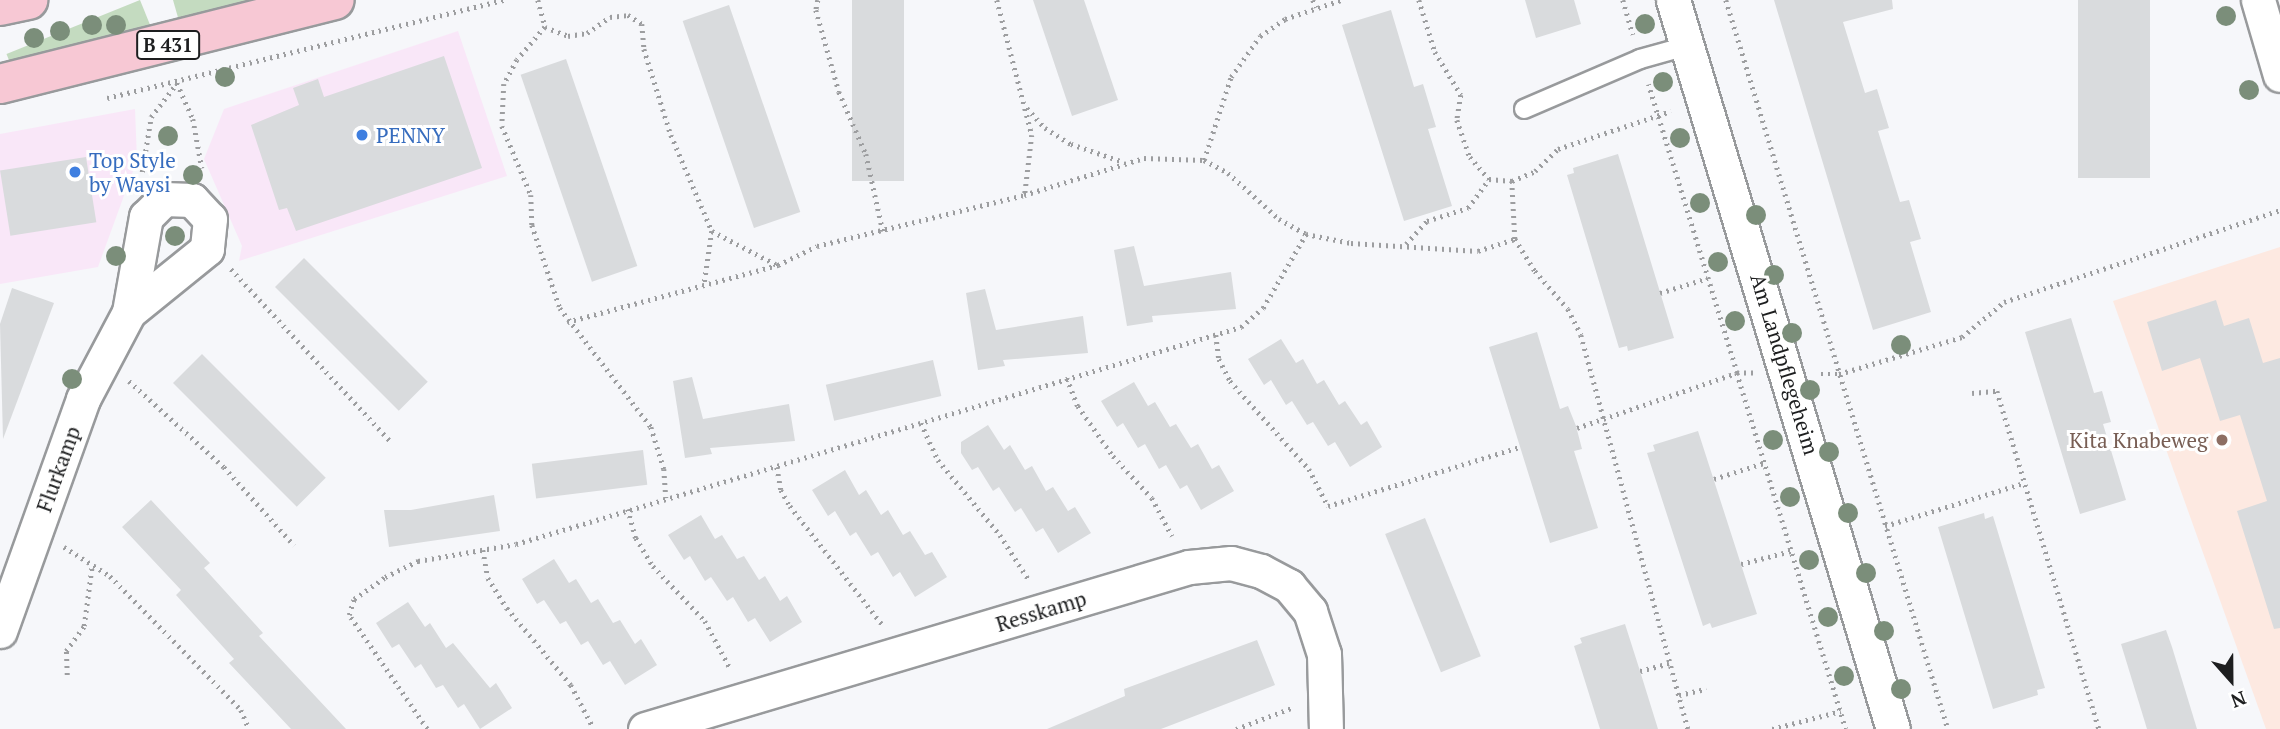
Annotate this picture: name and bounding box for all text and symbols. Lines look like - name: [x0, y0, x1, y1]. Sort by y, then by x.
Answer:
- road number: B 431: [135, 30, 201, 60]
- place label: PENNY: [376, 122, 445, 148]
- marker: PENNY: [354, 127, 370, 143]
- place label: Top Style by Waysi: [89, 147, 176, 197]
- marker: Top Style by Waysi: [67, 164, 83, 180]
- street label: Am Landpflegeheim: [1745, 270, 1825, 458]
- street label: Flurkamp: [31, 423, 85, 515]
- place label: Kita Knabeweg: [2069, 427, 2208, 453]
- marker: Kita Knabeweg: [2214, 432, 2230, 448]
- street label: Resskamp: [993, 585, 1089, 637]
- north arrow: [2196, 645, 2266, 715]
- text: N: [2228, 686, 2250, 714]

